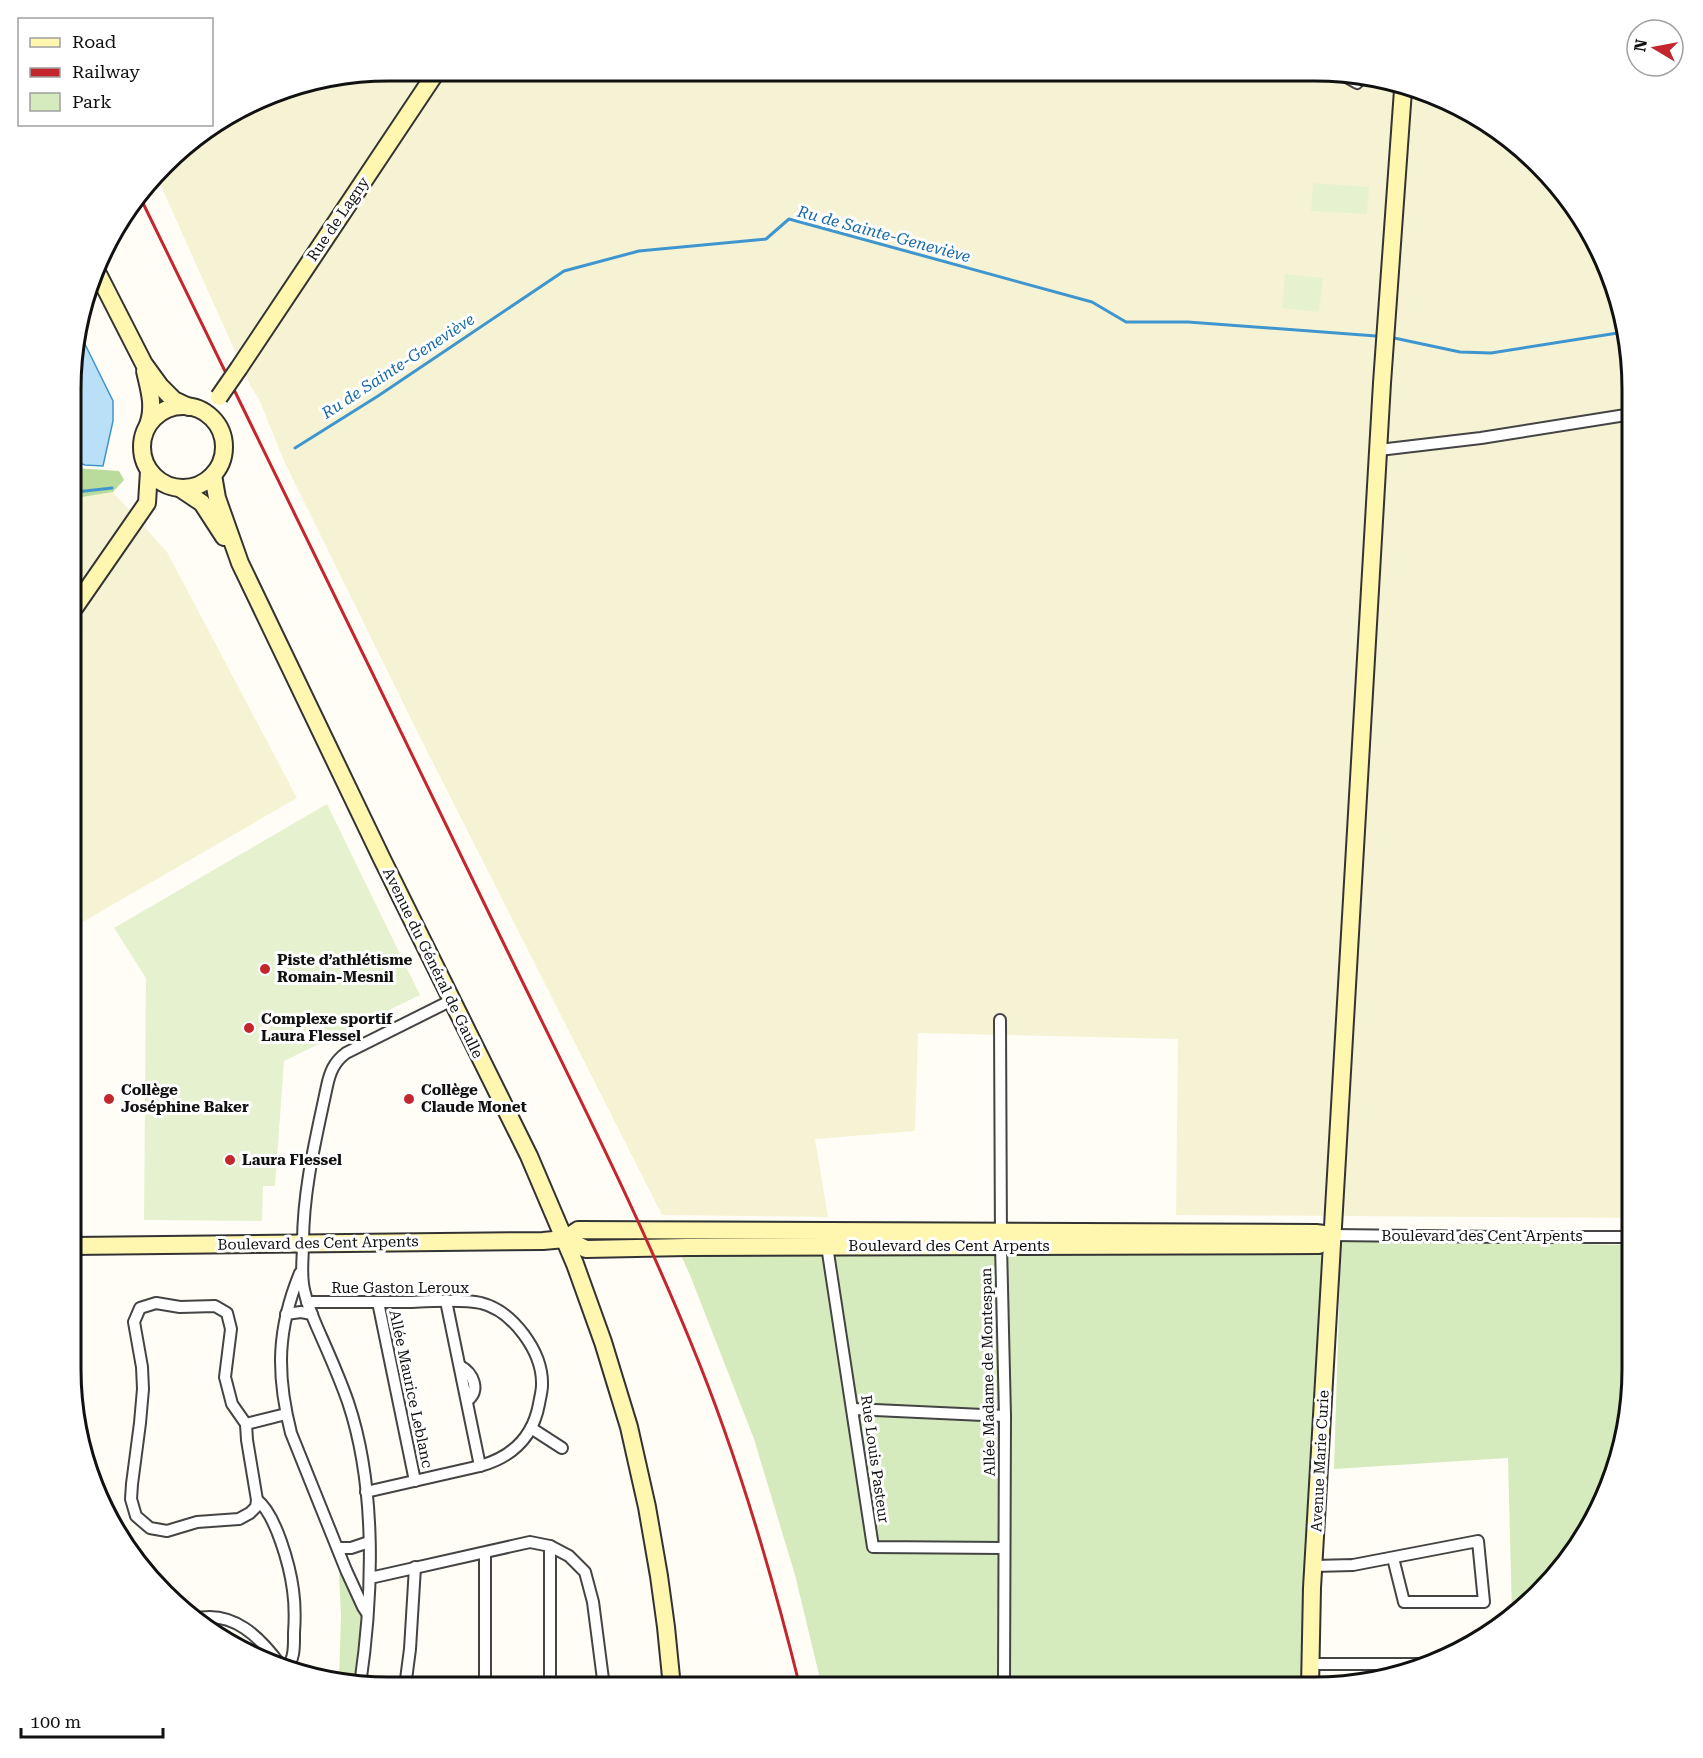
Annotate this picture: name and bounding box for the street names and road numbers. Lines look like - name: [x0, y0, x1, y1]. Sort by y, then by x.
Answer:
- street label: Rue de Lagny: [303, 173, 373, 265]
- street label: Avenue du Général de Gaulle: [379, 865, 487, 1061]
- street label: Boulevard des Cent Arpents: [1381, 1227, 1583, 1245]
- street label: Boulevard des Cent Arpents: [217, 1232, 419, 1254]
- street label: Boulevard des Cent Arpents: [848, 1237, 1050, 1255]
- street label: Allée Madame de Montespan: [977, 1267, 999, 1477]
- street label: Rue Gaston Leroux: [331, 1279, 469, 1297]
- street label: Allée Maurice Leblanc: [385, 1308, 437, 1470]
- street label: Avenue Marie Curie: [1307, 1390, 1333, 1532]
- street label: Rue Louis Pasteur: [857, 1394, 893, 1524]

